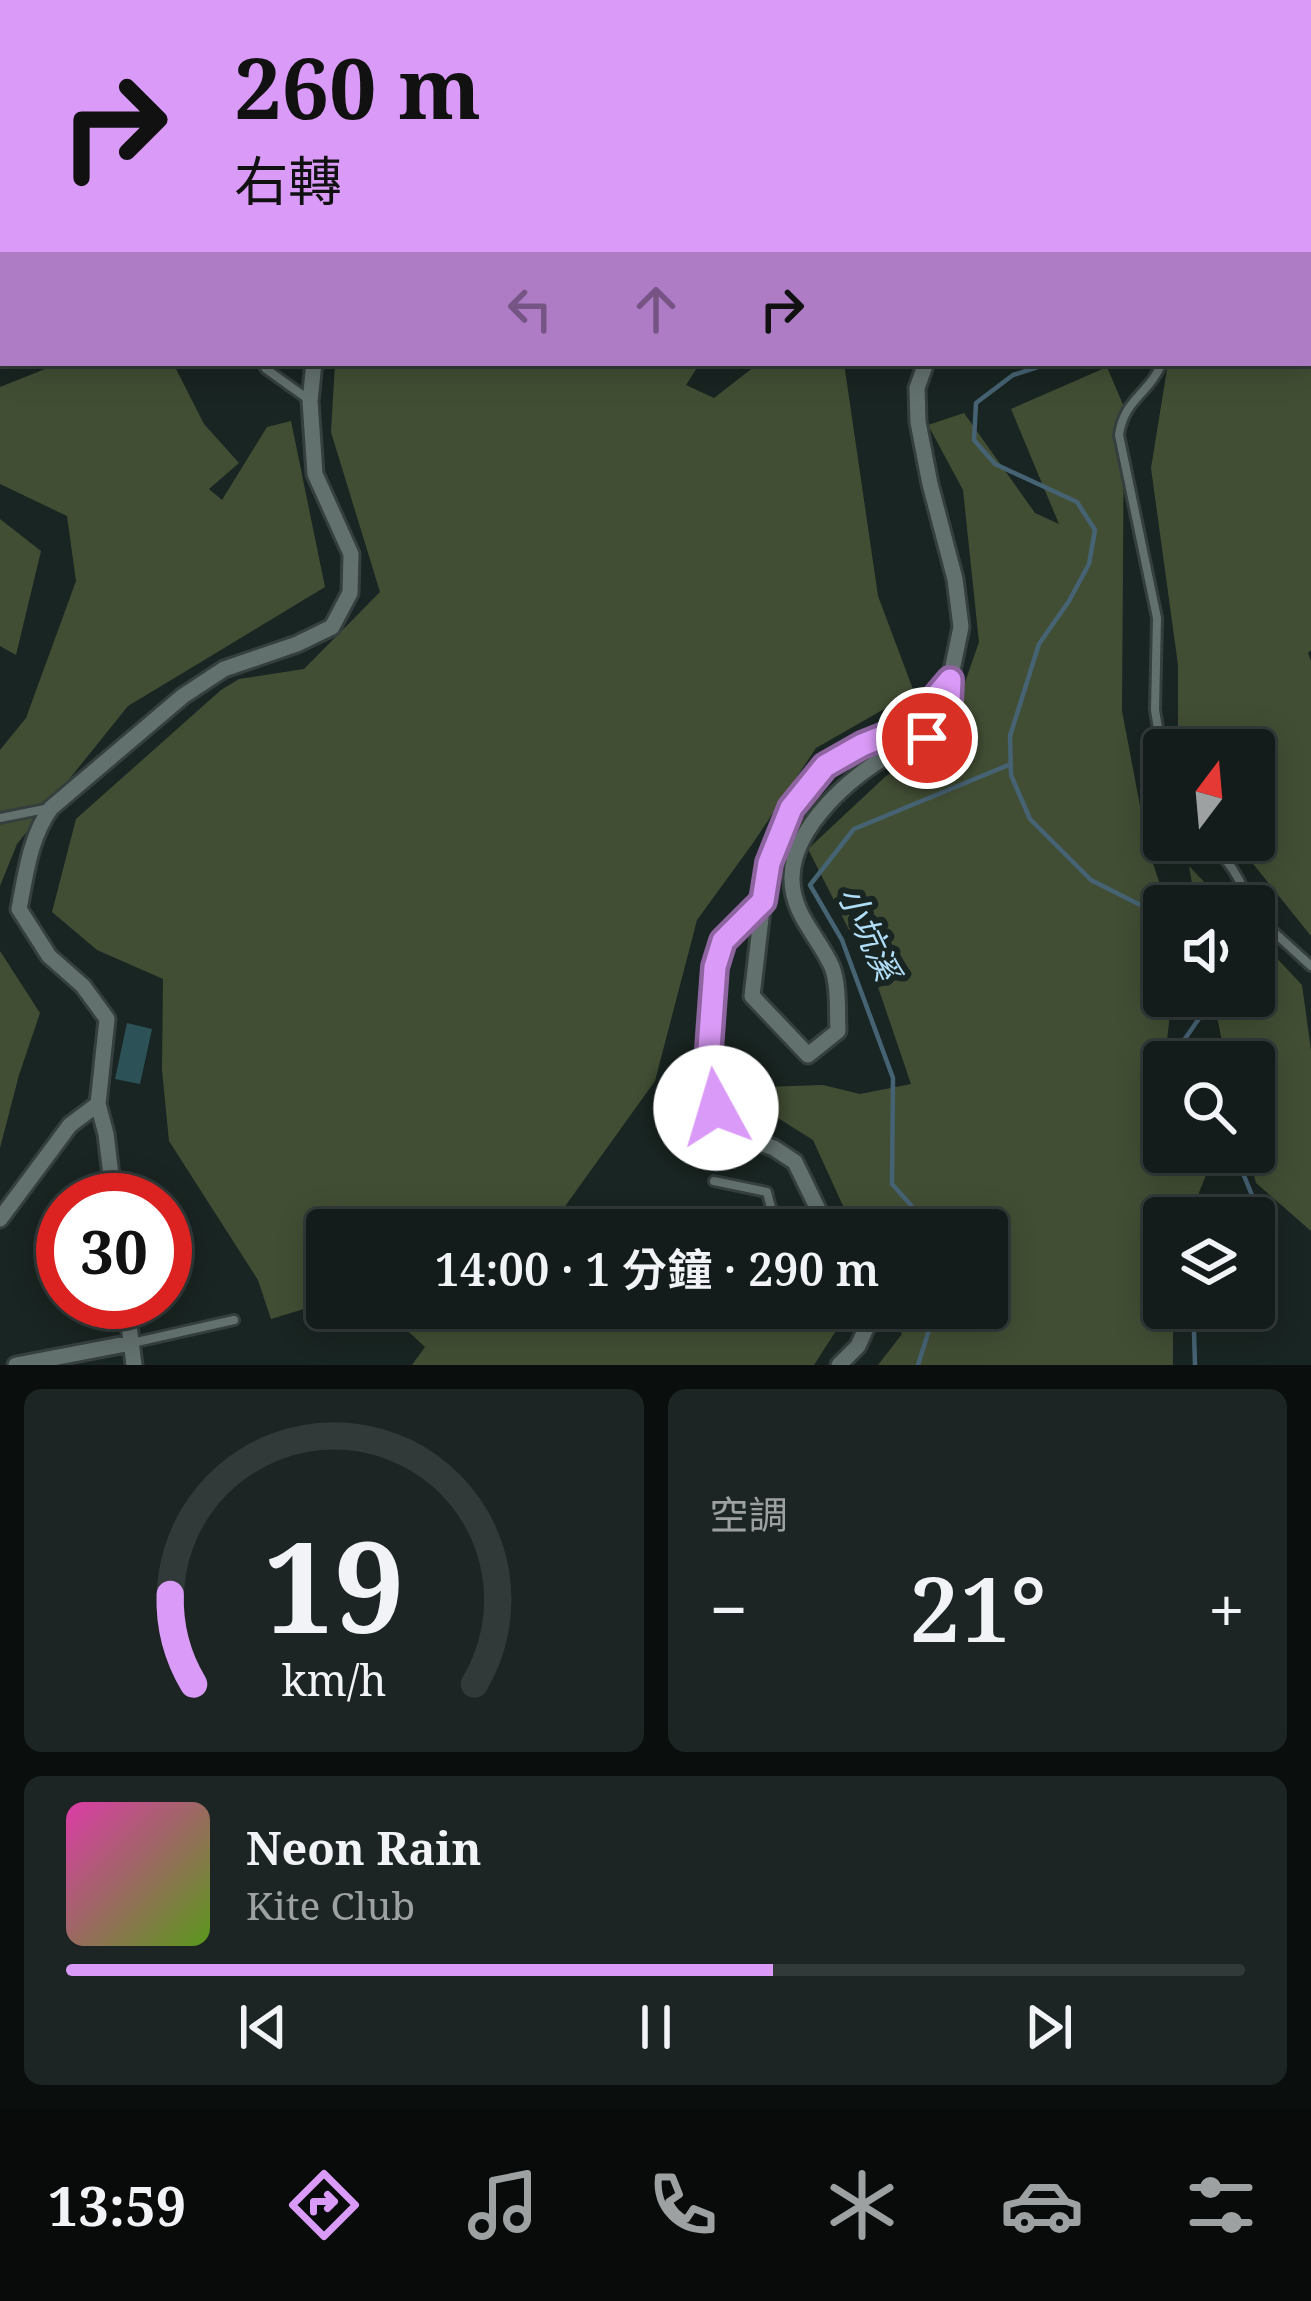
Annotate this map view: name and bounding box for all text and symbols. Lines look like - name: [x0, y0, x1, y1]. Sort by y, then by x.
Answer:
- text: 260 m: [234, 29, 481, 144]
- icon: right: [36, 48, 192, 204]
- text: 右轉: [234, 143, 342, 217]
- icon: left: [497, 276, 563, 342]
- icon: ahead: [623, 276, 689, 342]
- icon: right: [749, 276, 815, 342]
- pin: [876, 687, 978, 789]
- icon: arrive: [894, 705, 960, 771]
- north arrow: [1143, 729, 1275, 861]
- map controls: [1143, 729, 1275, 1329]
- water label: 小坑溪: [828, 878, 912, 991]
- button: sound: [1143, 885, 1275, 1017]
- button: search: [1143, 1041, 1275, 1173]
- position arrow: [653, 1045, 779, 1171]
- speed limit sign: 30: [36, 1173, 192, 1329]
- button: layers: [1143, 1197, 1275, 1329]
- text: 14:00 · 1 分鐘 · 290 m: [435, 1238, 879, 1299]
- text: 空調: [710, 1487, 788, 1540]
- text: 19: [263, 1500, 404, 1670]
- text: 21°: [909, 1546, 1047, 1668]
- text: −: [710, 1563, 748, 1653]
- text: +: [1208, 1563, 1245, 1653]
- text: km/h: [281, 1649, 386, 1708]
- text: Neon Rain: [246, 1817, 481, 1878]
- text: Kite Club: [246, 1878, 415, 1931]
- icon: previous: [230, 1994, 296, 2060]
- icon: pause: [623, 1994, 689, 2060]
- icon: next: [1016, 1994, 1082, 2060]
- icon: directions: [282, 2163, 366, 2247]
- icon: music: [461, 2163, 545, 2247]
- icon: phone: [641, 2163, 725, 2247]
- icon: climate: [820, 2163, 904, 2247]
- icon: car: [1000, 2163, 1084, 2247]
- icon: filters: [1179, 2163, 1263, 2247]
- text: 13:59: [48, 2168, 186, 2242]

